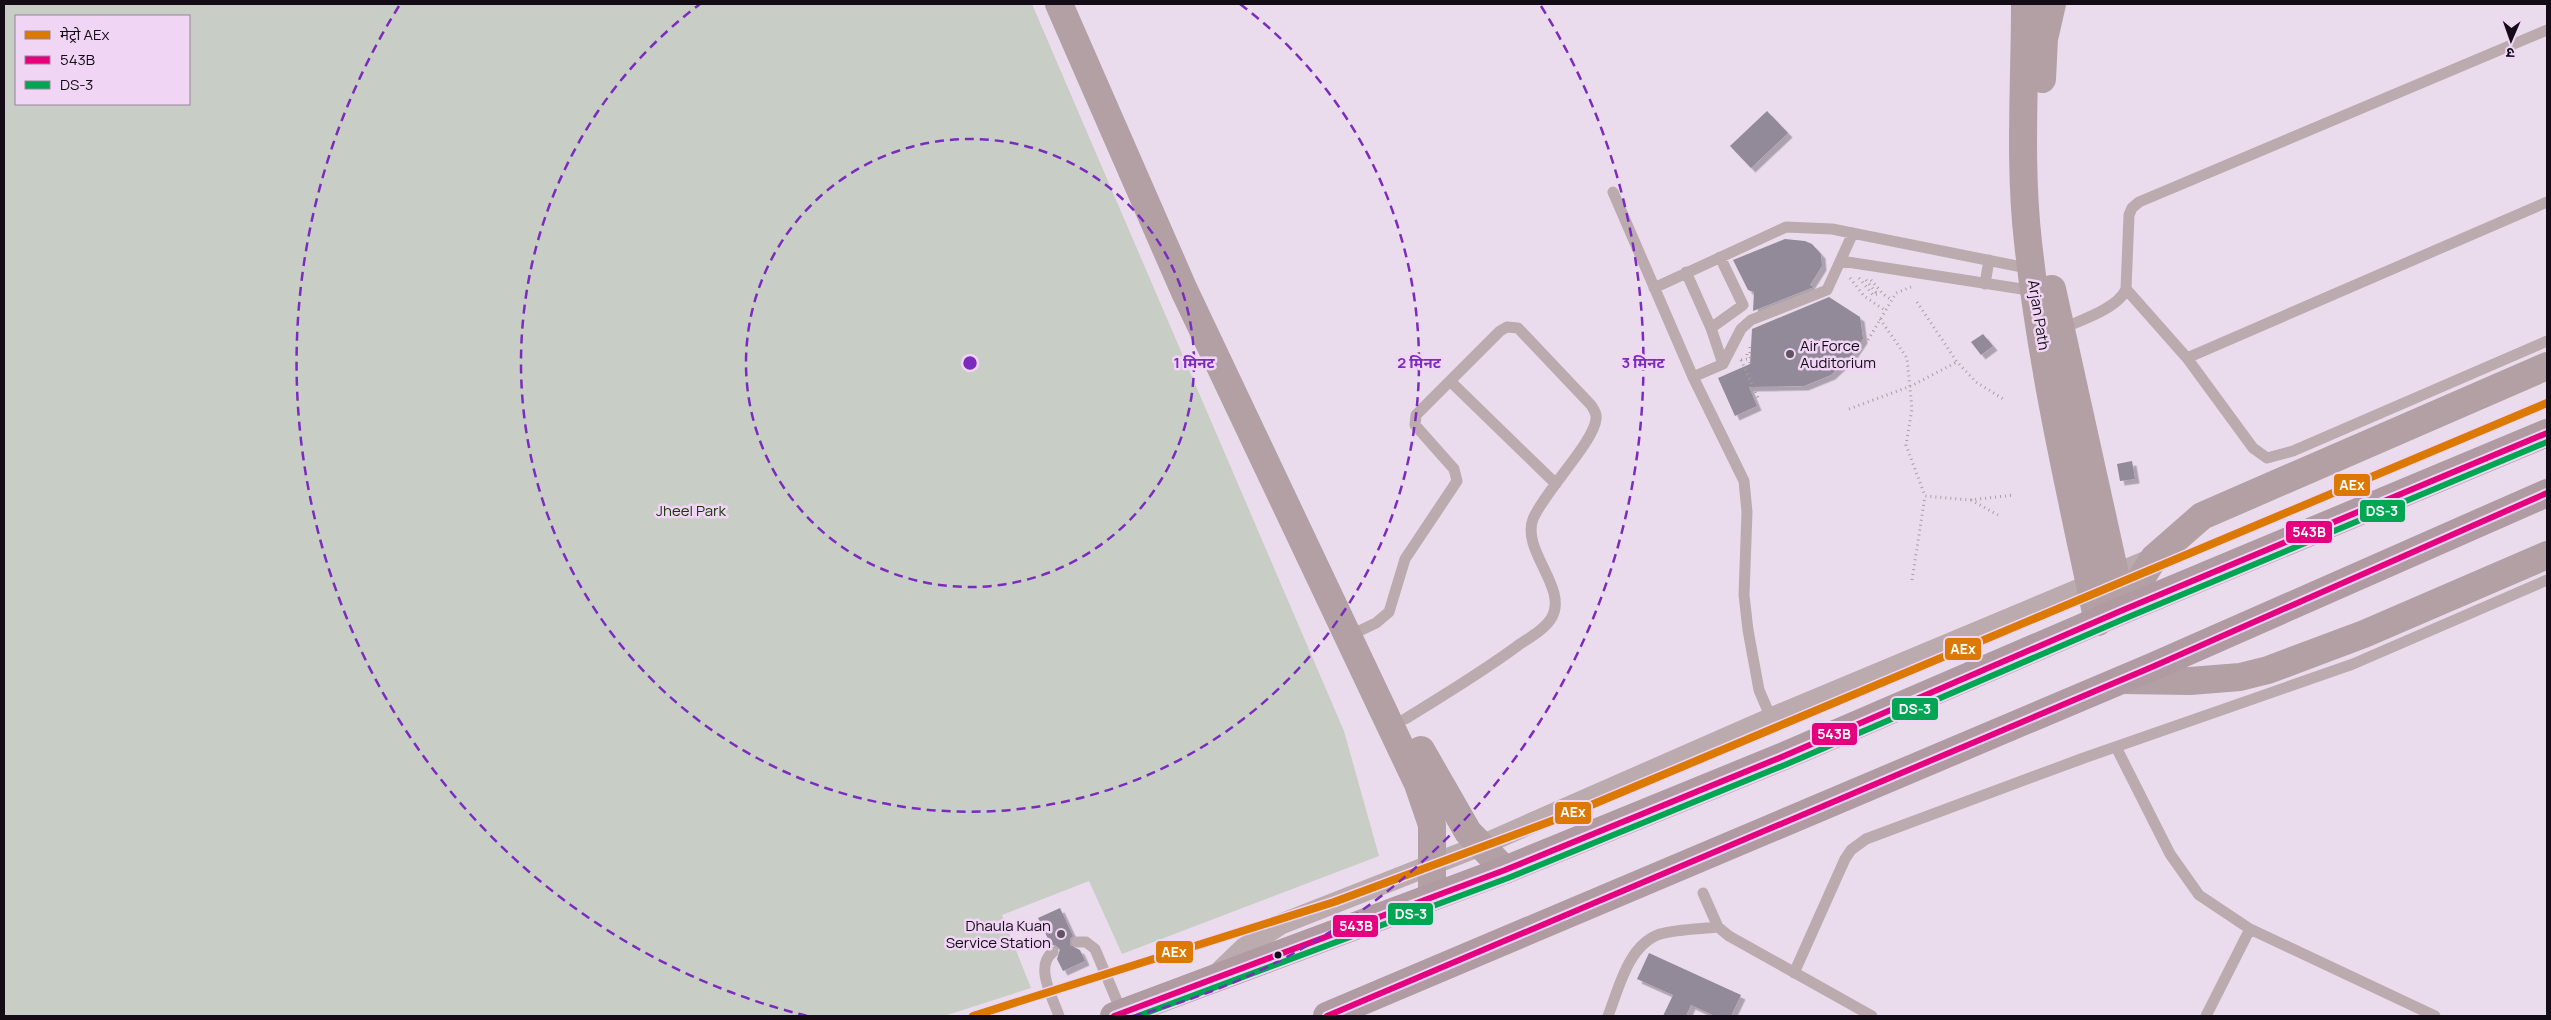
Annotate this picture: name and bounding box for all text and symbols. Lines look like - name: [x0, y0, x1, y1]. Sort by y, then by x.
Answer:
- legend: [15, 15, 190, 105]
- north arrow: [2486, 15, 2536, 65]
- text: मेट्रो AEx: [60, 24, 109, 45]
- text: उ: [2505, 44, 2515, 63]
- text: 543B: [60, 49, 95, 70]
- text: DS-3: [60, 74, 93, 95]
- street label: Arjan Path: [2023, 278, 2055, 352]
- place label: Air Force Auditorium: [1800, 335, 1876, 373]
- marker: Air Force Auditorium: [1784, 348, 1796, 360]
- text: 1 मिनट: [1173, 352, 1215, 373]
- text: 2 मिनट: [1397, 352, 1442, 373]
- text: 3 मिनट: [1621, 352, 1666, 373]
- centre of rings: [961, 354, 979, 372]
- line badge: AEx: [2333, 473, 2371, 497]
- text: AEx: [2339, 475, 2365, 494]
- line badge: DS-3: [2359, 499, 2406, 523]
- park label: Jheel Park: [656, 500, 726, 521]
- text: DS-3: [2366, 501, 2398, 520]
- line badge: 543B: [2285, 520, 2333, 544]
- text: 543B: [2292, 522, 2326, 541]
- line badge: AEx: [1944, 637, 1982, 661]
- text: AEx: [1950, 639, 1976, 658]
- line badge: DS-3: [1891, 697, 1939, 721]
- text: DS-3: [1899, 699, 1931, 718]
- line badge: 543B: [1811, 722, 1858, 746]
- text: 543B: [1817, 724, 1851, 743]
- line badge: AEx: [1554, 801, 1592, 825]
- text: AEx: [1560, 802, 1586, 821]
- line badge: DS-3: [1387, 902, 1434, 926]
- text: DS-3: [1395, 904, 1427, 923]
- line badge: 543B: [1332, 914, 1379, 938]
- place label: Dhaula Kuan Service Station: [946, 915, 1051, 953]
- text: 543B: [1339, 916, 1373, 935]
- marker: Dhaula Kuan Service Station: [1055, 928, 1067, 940]
- line badge: AEx: [1155, 940, 1194, 964]
- text: AEx: [1161, 942, 1187, 961]
- unlabelled marker: [1273, 950, 1283, 960]

